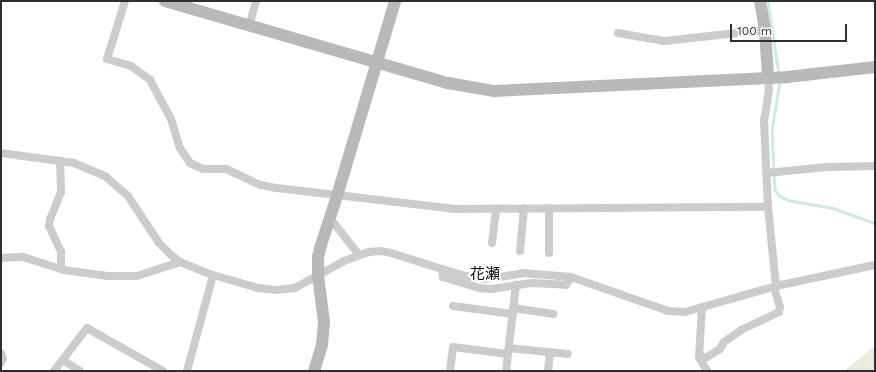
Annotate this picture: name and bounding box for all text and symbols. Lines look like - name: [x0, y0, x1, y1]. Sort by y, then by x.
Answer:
- scale bar: [732, 16, 849, 42]
- text: 100 m: [737, 24, 772, 38]
- district label: 花瀬: [470, 266, 500, 284]

